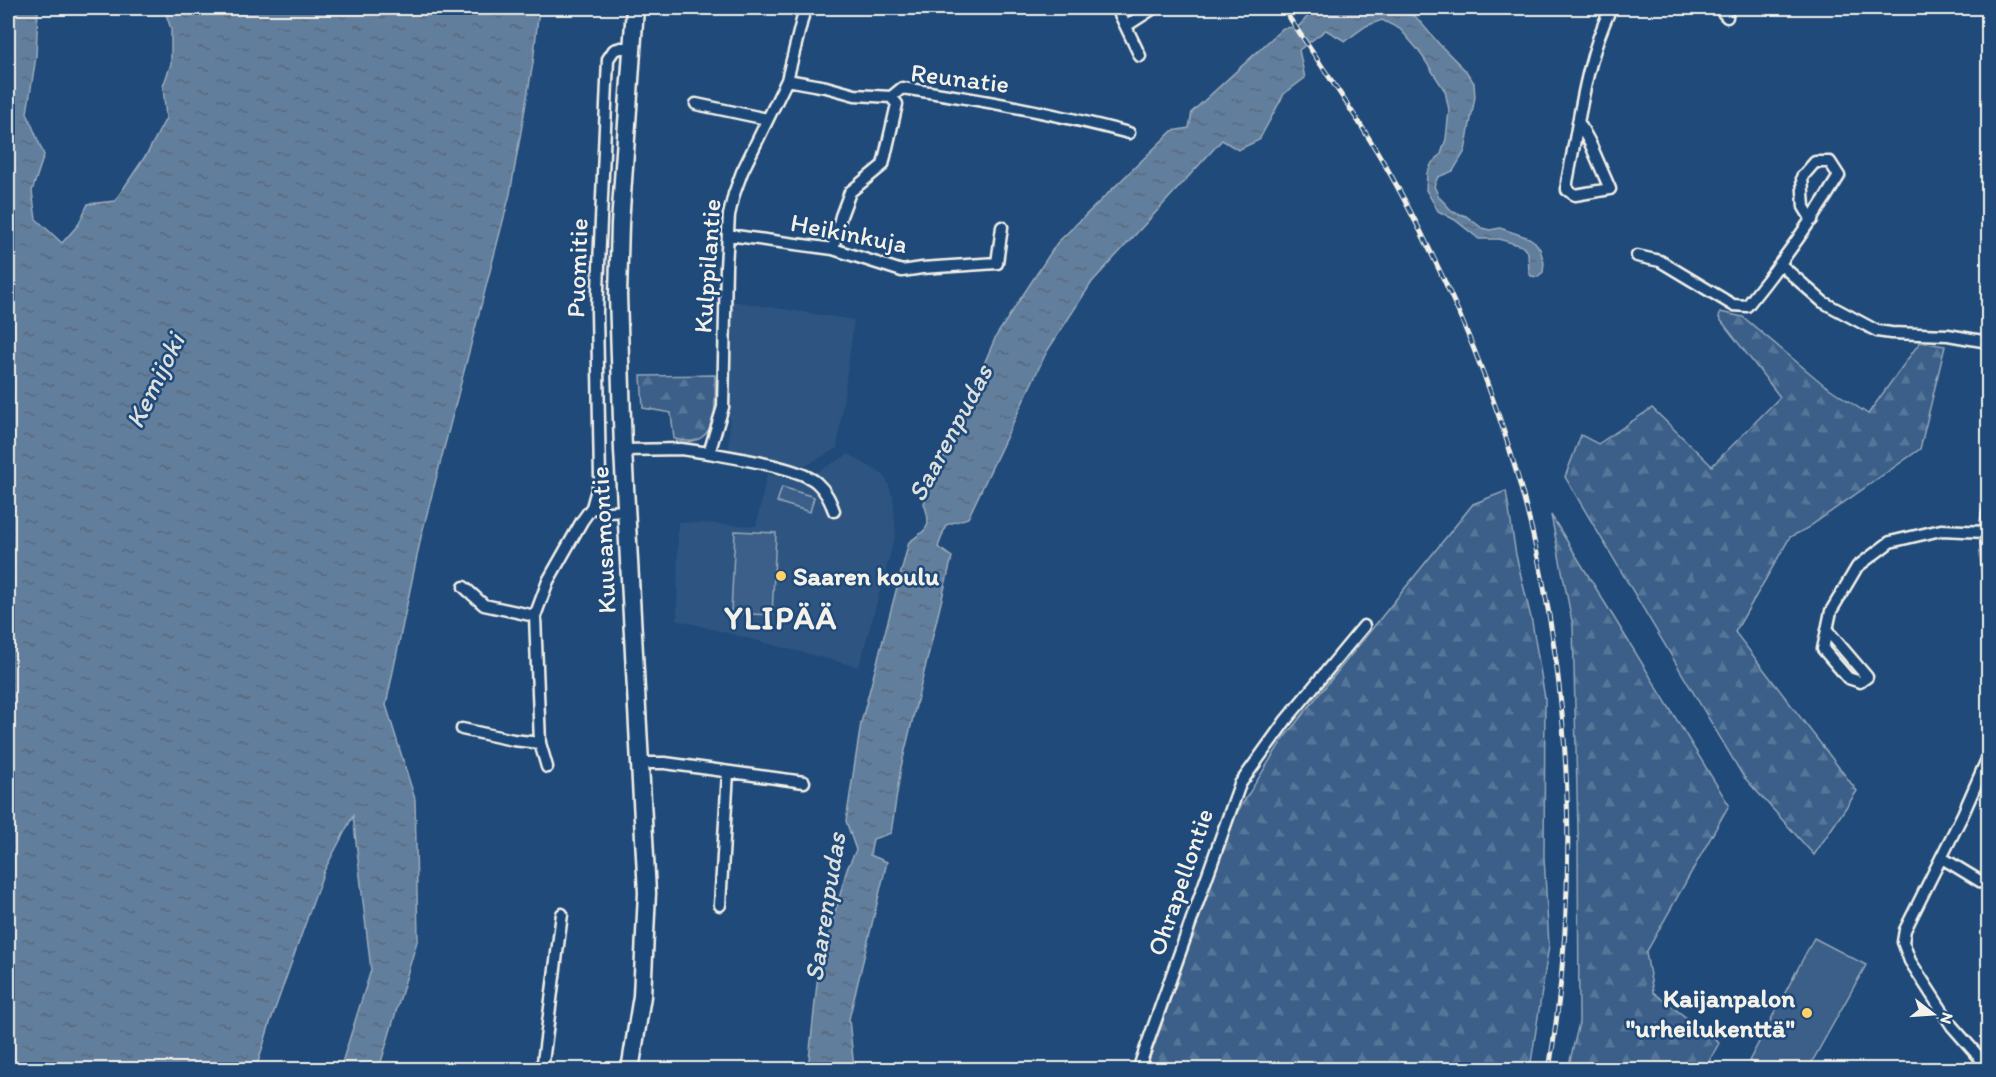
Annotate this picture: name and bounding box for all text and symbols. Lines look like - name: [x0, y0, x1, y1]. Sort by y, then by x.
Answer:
- street label: Reunatie: [909, 56, 1011, 100]
- street label: Kulppilantie: [686, 198, 728, 334]
- street label: Heikinkuja: [788, 206, 910, 260]
- street label: Puomitie: [559, 218, 595, 318]
- water label: Kemijoki: [118, 325, 193, 433]
- water label: Saarenpudas: [900, 358, 1000, 507]
- street label: Kuusamontie: [583, 465, 623, 615]
- place label: Saaren koulu: [793, 560, 940, 592]
- marker: Saaren koulu: [774, 569, 788, 583]
- district label: YLIPÄÄ: [723, 599, 838, 637]
- street label: Ohrapellontie: [1140, 804, 1220, 960]
- water label: Saarenpudas: [796, 829, 853, 984]
- place label: Kaijanpalon "urheilukenttä": [1626, 982, 1795, 1044]
- north arrow: [1903, 984, 1963, 1044]
- marker: Kaijanpalon "urheilukenttä": [1800, 1006, 1814, 1020]
- text: N: [1936, 1010, 1958, 1026]

